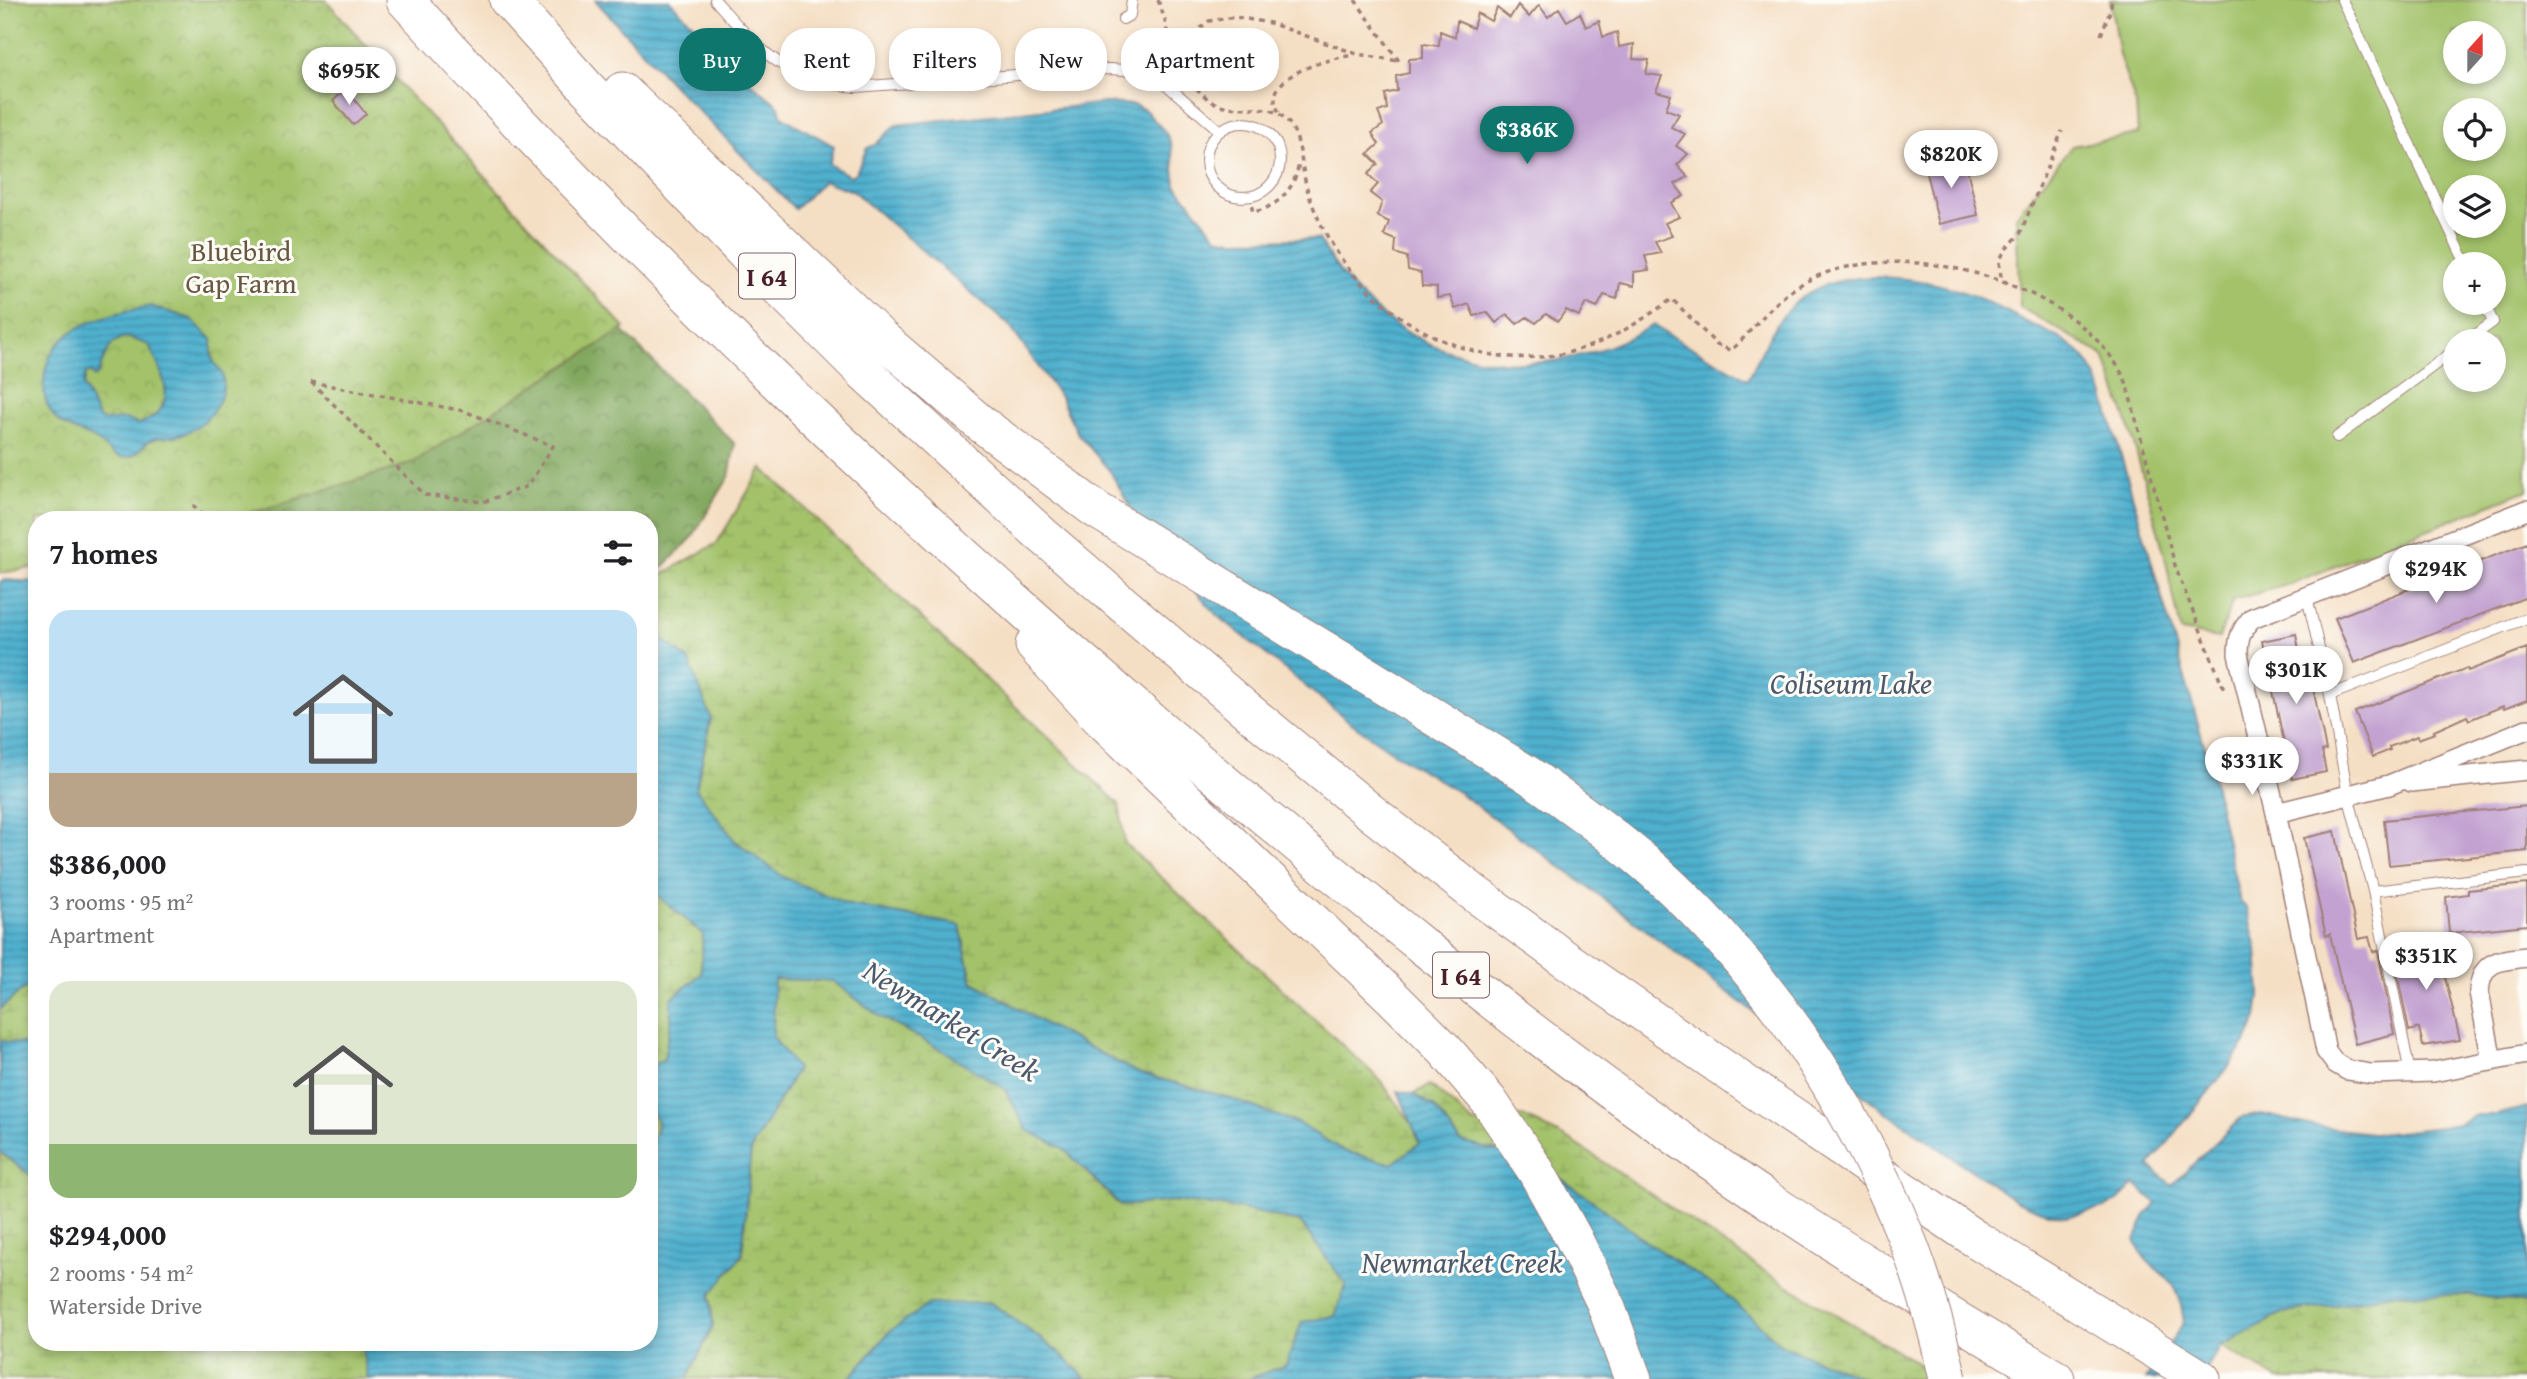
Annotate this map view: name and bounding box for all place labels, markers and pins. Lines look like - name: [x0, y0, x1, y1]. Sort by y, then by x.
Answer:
- pin: $695K: [300, 48, 398, 107]
- pin: $386K: [1478, 106, 1576, 166]
- pin: $820K: [1902, 130, 2000, 190]
- pin: $294K: [2387, 546, 2485, 605]
- pin: $301K: [2247, 646, 2345, 706]
- pin: $331K: [2203, 738, 2301, 797]
- pin: $351K: [2377, 932, 2475, 992]

